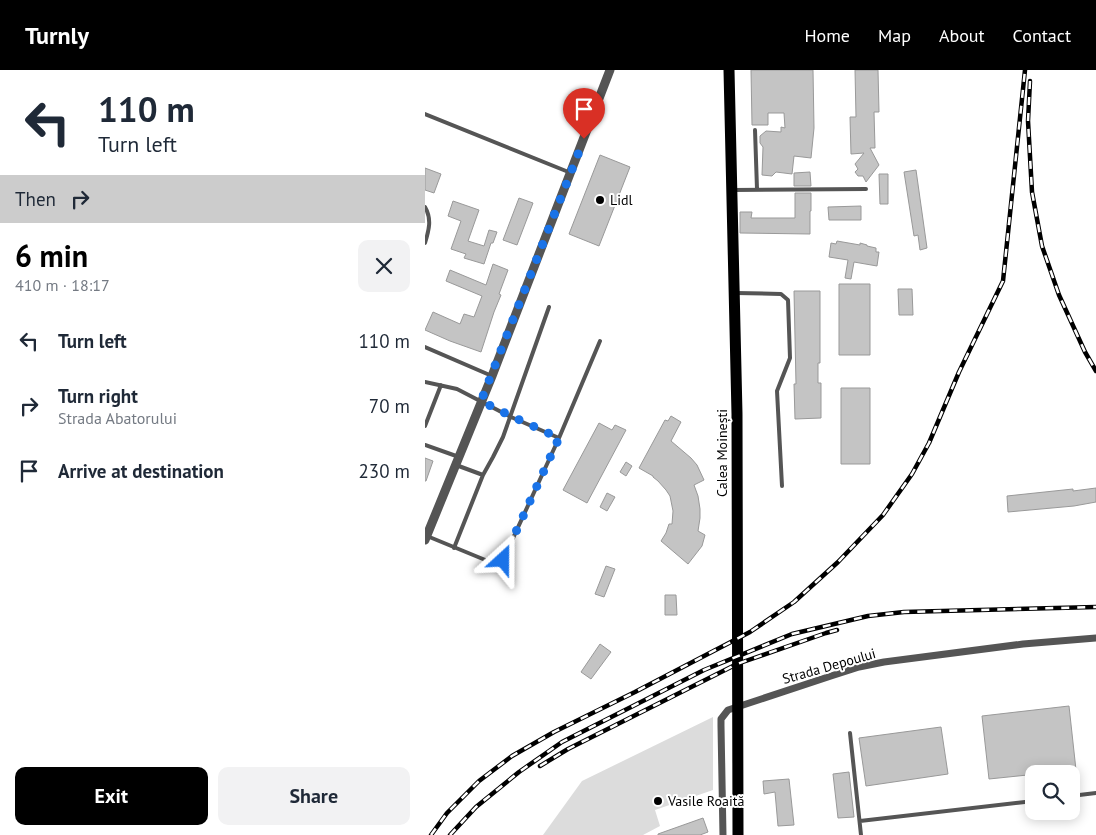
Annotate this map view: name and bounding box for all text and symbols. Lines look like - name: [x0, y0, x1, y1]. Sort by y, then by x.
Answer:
- text: Turnly: [25, 20, 89, 51]
- text: Home: [804, 24, 850, 47]
- text: Map: [878, 24, 911, 47]
- text: About: [939, 24, 985, 47]
- text: Contact: [1013, 24, 1071, 47]
- text: 110 m: [98, 86, 195, 132]
- pin: [563, 88, 605, 139]
- icon: left: [15, 90, 80, 155]
- icon: arrive: [570, 95, 598, 123]
- text: Turn left: [98, 130, 177, 158]
- icon: right: [66, 185, 94, 213]
- text: Then: [15, 187, 56, 211]
- place label: Lidl: [610, 191, 633, 209]
- marker: Lidl: [594, 194, 606, 206]
- text: 6 min: [15, 236, 88, 275]
- button: close: [358, 240, 410, 292]
- text: 410 m · 18:17: [15, 275, 110, 295]
- icon: left: [15, 327, 43, 355]
- text: Turn left: [58, 329, 127, 353]
- text: 110 m: [358, 329, 410, 353]
- text: Turn right: [58, 384, 138, 408]
- icon: right: [15, 392, 43, 420]
- text: 70 m: [369, 394, 410, 418]
- text: Strada Abatorului: [58, 408, 177, 428]
- street label: Calea Moinești: [713, 409, 731, 497]
- icon: arrive: [15, 457, 43, 485]
- text: Arrive at destination: [58, 459, 224, 483]
- text: 230 m: [358, 459, 410, 483]
- position arrow: [476, 533, 528, 585]
- street label: Strada Depoului: [780, 644, 878, 688]
- map controls: [1025, 765, 1080, 820]
- button: search: [1025, 765, 1080, 820]
- button: Exit: [15, 767, 208, 825]
- button: Share: [218, 767, 410, 825]
- place label: Vasile Roaită: [667, 792, 744, 810]
- marker: Vasile Roaită: [652, 795, 664, 807]

